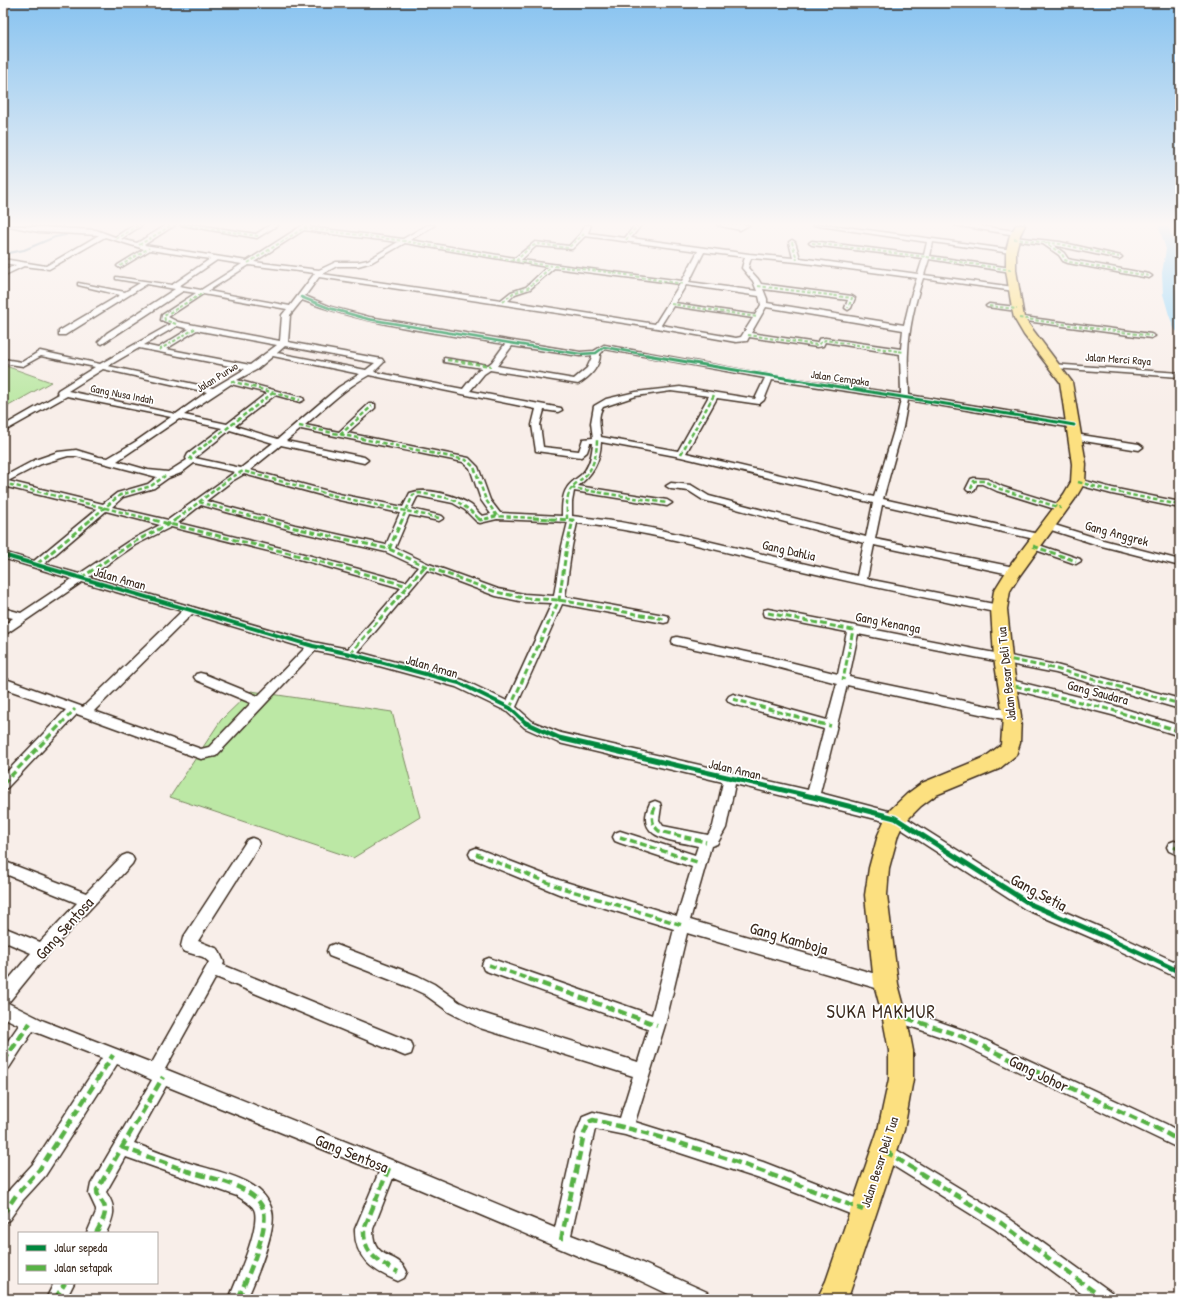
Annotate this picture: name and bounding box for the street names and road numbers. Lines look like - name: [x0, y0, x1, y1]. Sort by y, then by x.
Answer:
- street label: Jalan Merci Raya: [1085, 350, 1152, 368]
- street label: Jalan Purwo: [194, 358, 241, 395]
- street label: Jalan Cempaka: [810, 367, 871, 389]
- street label: Gang Nusa Indah: [89, 381, 155, 407]
- street label: Gang Anggrek: [1083, 516, 1151, 550]
- street label: Gang Dahlia: [761, 535, 817, 565]
- street label: Jalan Aman: [92, 562, 148, 594]
- street label: Gang Kenanga: [854, 607, 922, 637]
- street label: Jalan Besar Deli Tua: [992, 626, 1020, 722]
- street label: Jalan Aman: [404, 650, 460, 682]
- street label: Gang Saudara: [1065, 675, 1131, 709]
- street label: Jalan Aman: [707, 754, 763, 784]
- street label: Gang Setia: [1007, 868, 1071, 916]
- street label: Gang Sentosa: [30, 892, 98, 964]
- street label: Gang Kamboja: [747, 916, 831, 960]
- street label: Gang Johor: [1006, 1049, 1072, 1097]
- street label: Jalan Besar Deli Tua: [856, 1114, 902, 1210]
- street label: Gang Sentosa: [312, 1128, 392, 1178]

